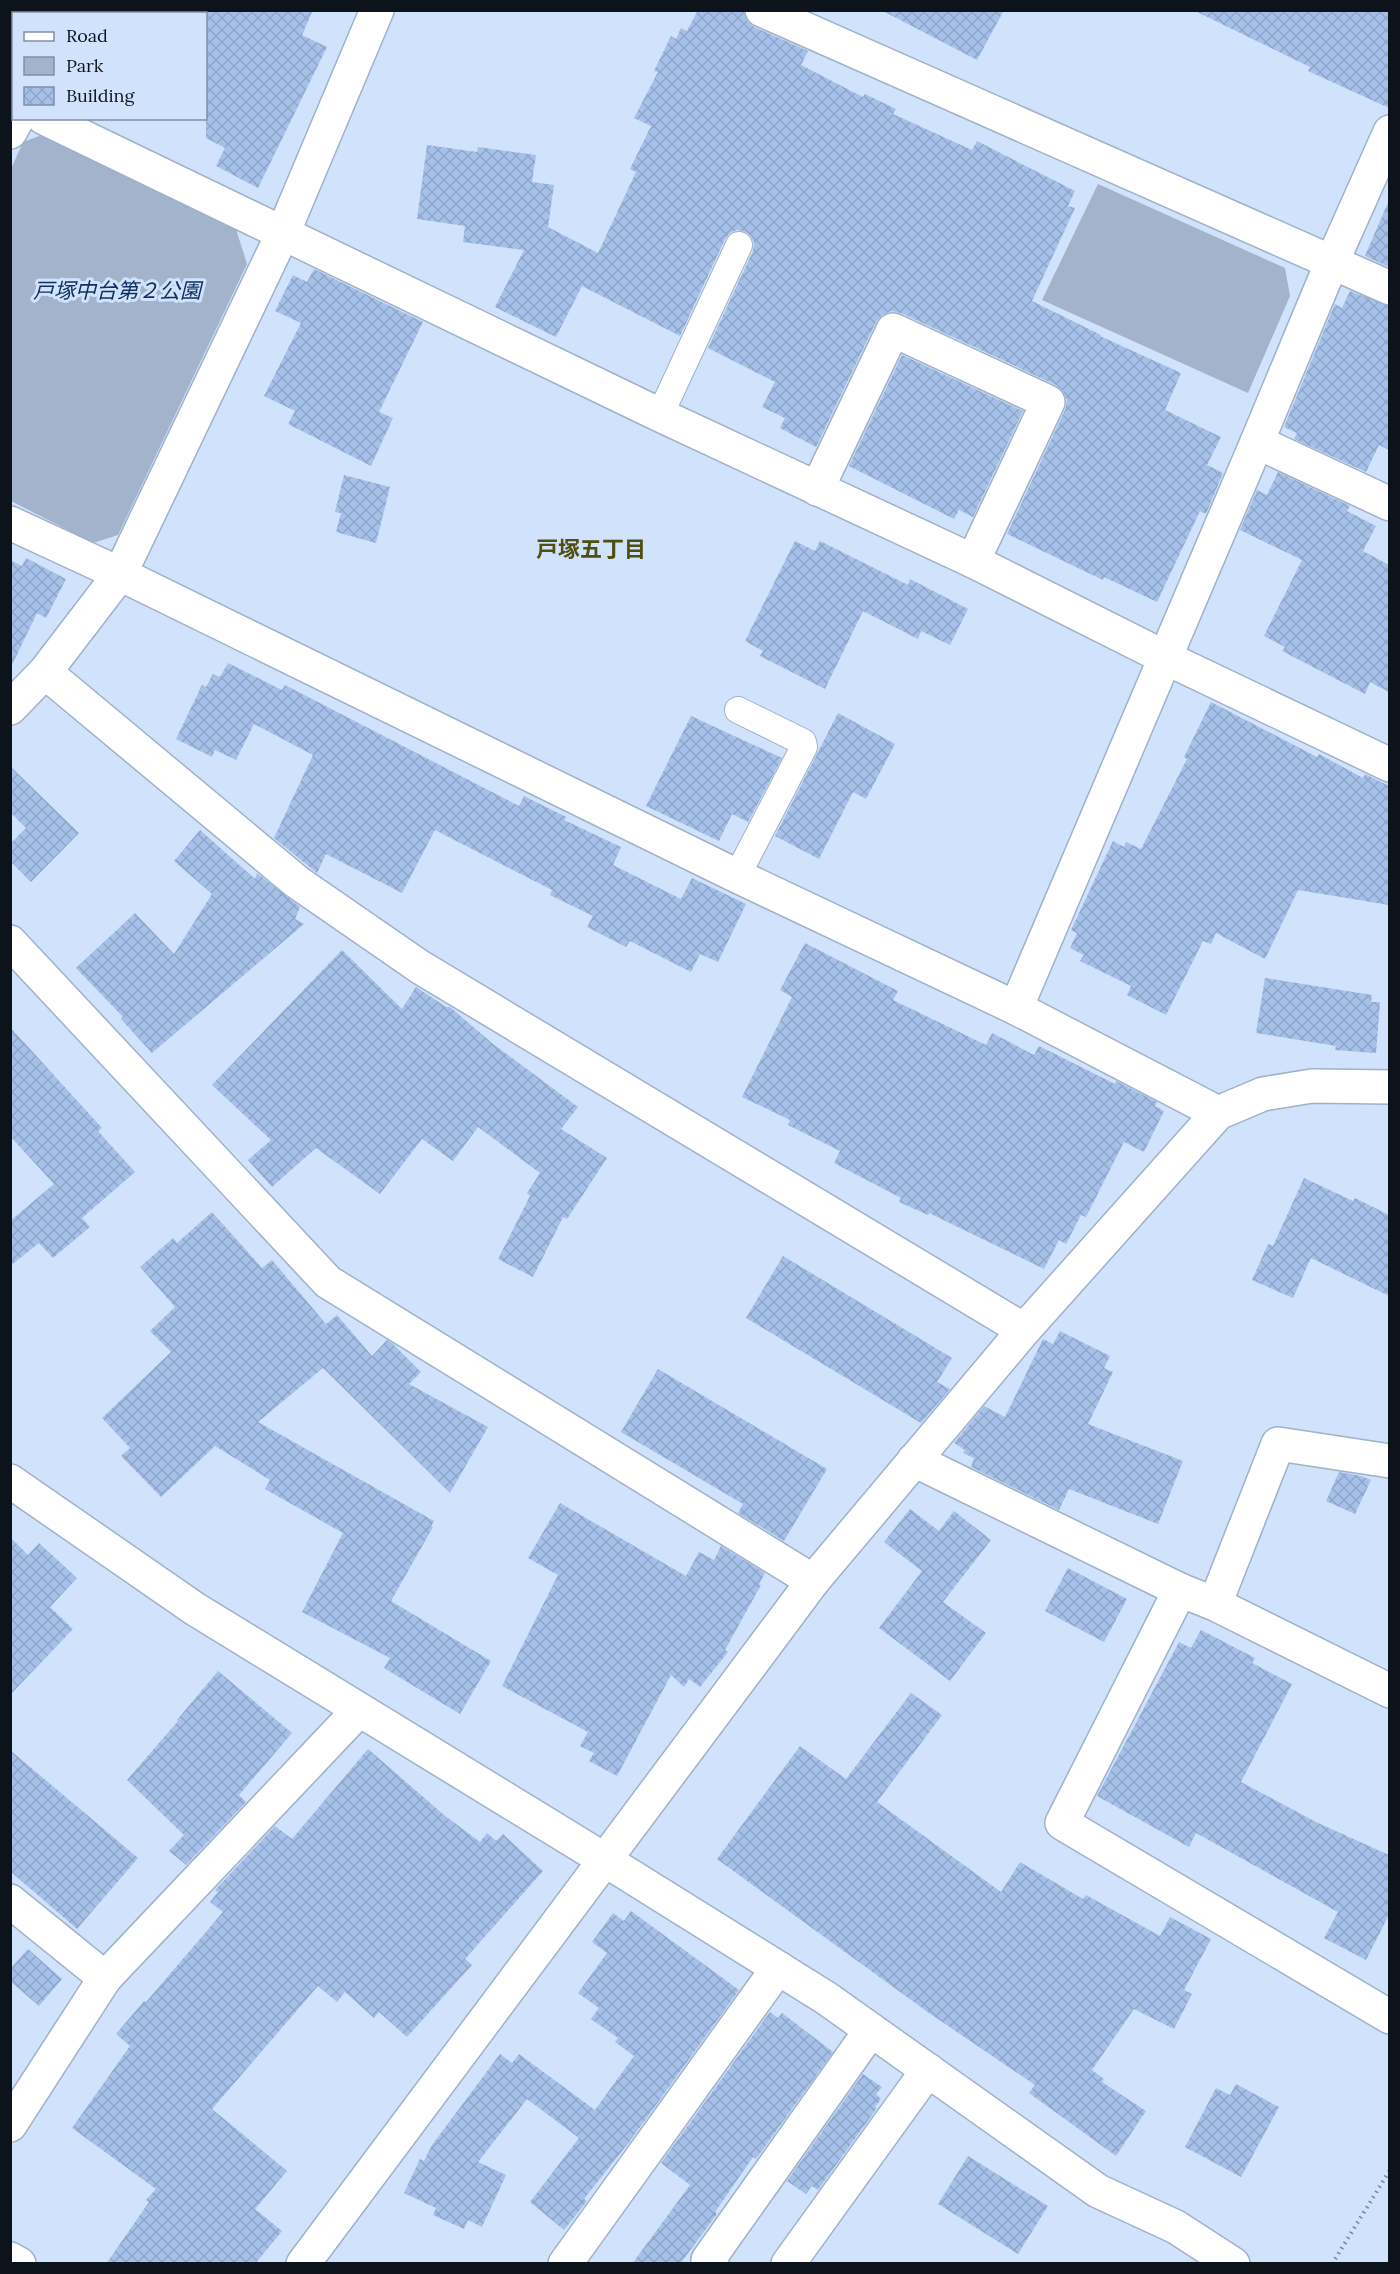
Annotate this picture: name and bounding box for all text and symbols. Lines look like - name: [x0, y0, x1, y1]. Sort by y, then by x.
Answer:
- legend: [12, 12, 207, 120]
- text: Road: [66, 24, 108, 47]
- text: Park: [66, 54, 104, 77]
- text: Building: [66, 84, 136, 107]
- park label: 戸塚中台第２公園: [33, 277, 204, 304]
- district label: 戸塚五丁目: [536, 535, 646, 563]

